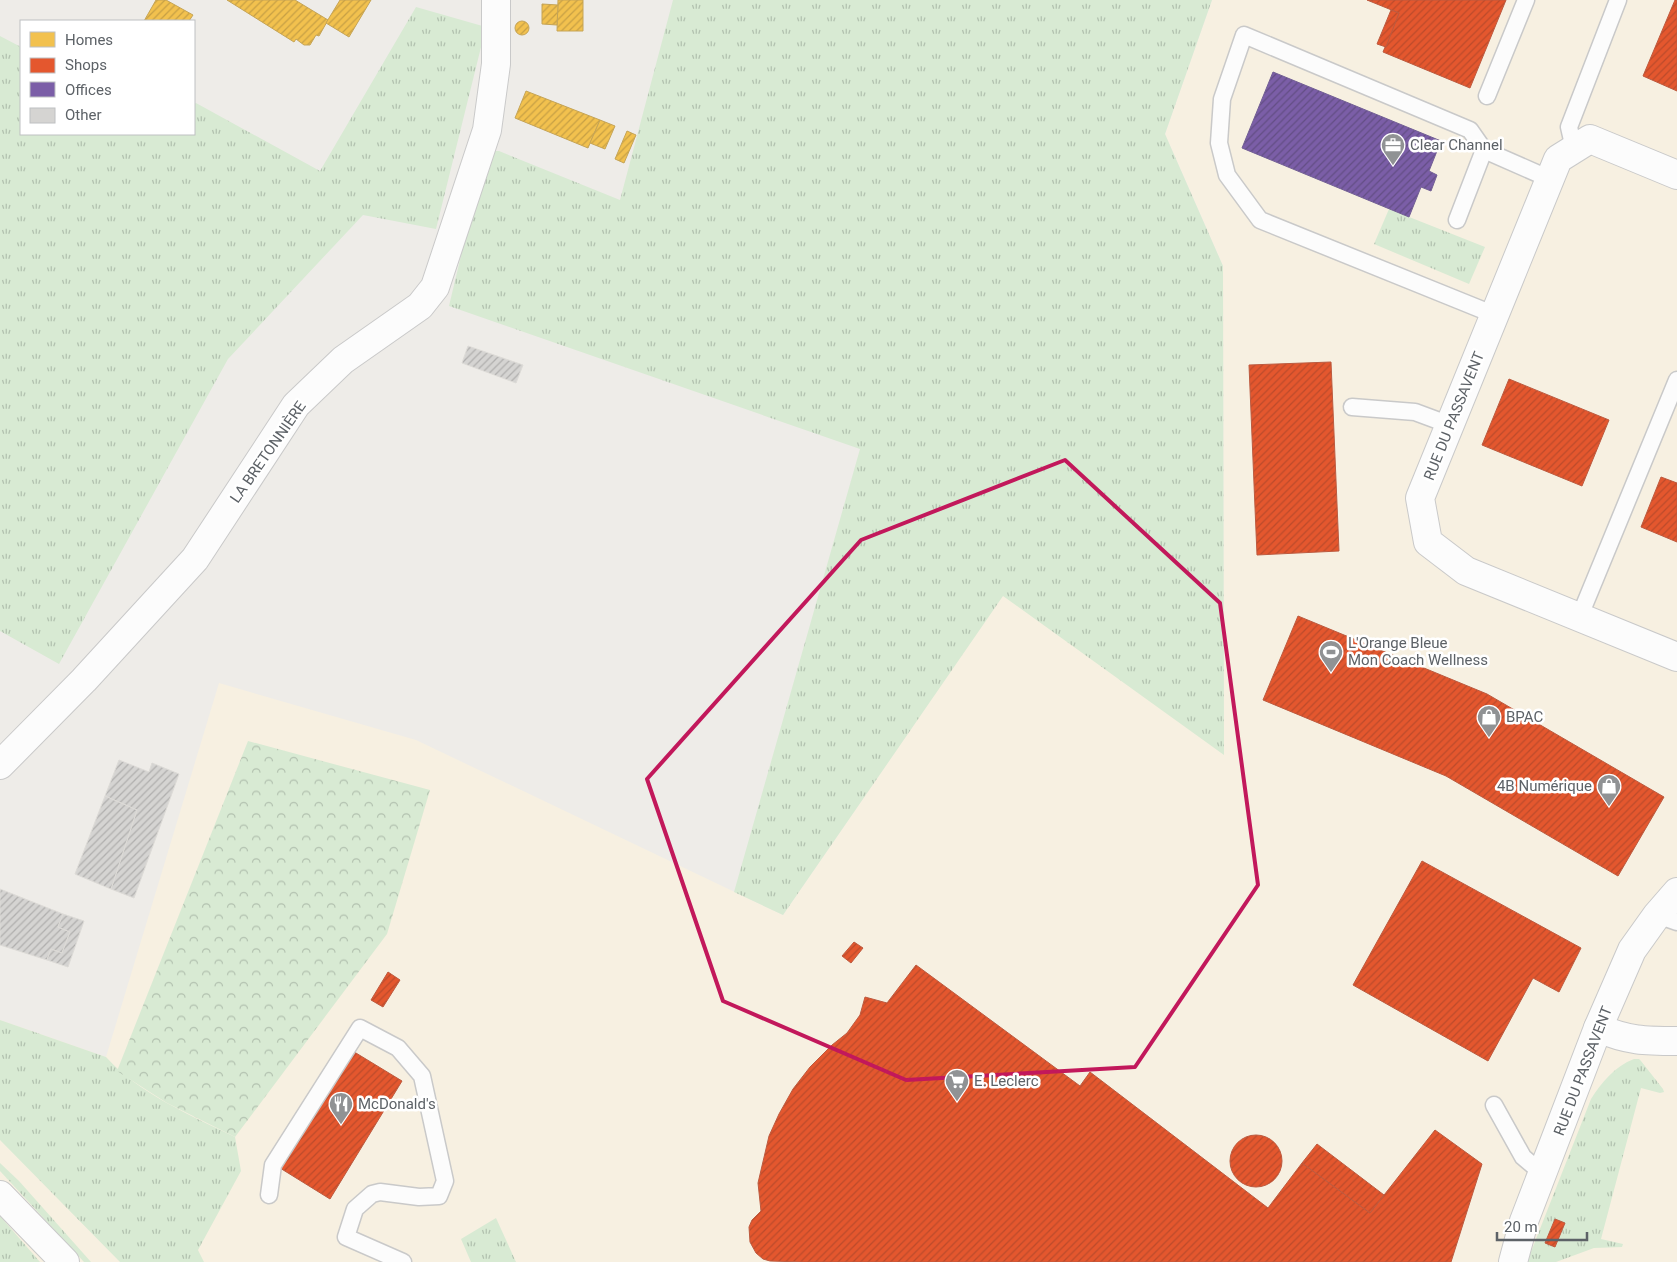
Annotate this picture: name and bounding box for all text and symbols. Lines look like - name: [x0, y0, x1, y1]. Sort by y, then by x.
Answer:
- legend: [20, 20, 195, 135]
- text: Homes: [65, 31, 113, 49]
- text: Shops: [65, 56, 107, 74]
- text: Offices: [65, 81, 112, 99]
- text: Other: [65, 106, 102, 124]
- office icon: Clear Channel: [1380, 132, 1406, 166]
- place label: Clear Channel: [1410, 136, 1503, 154]
- street label: RUE DU PASSAVENT: [1420, 349, 1488, 483]
- street label: LA BRETONNIÈRE: [226, 397, 310, 506]
- place label: L'Orange Bleue Mon Coach Wellness: [1348, 634, 1488, 669]
- sports icon: L'Orange Bleue Mon Coach Wellness: [1318, 639, 1344, 673]
- shop icon: BPAC: [1476, 704, 1502, 738]
- place label: BPAC: [1506, 708, 1544, 726]
- shop icon: 4B Numérique: [1596, 773, 1622, 807]
- place label: 4B Numérique: [1497, 777, 1592, 795]
- street label: RUE DU PASSAVENT: [1550, 1004, 1616, 1138]
- supermarket icon: E. Leclerc: [944, 1068, 970, 1102]
- place label: E. Leclerc: [974, 1072, 1039, 1090]
- restaurant icon: McDonald's: [328, 1091, 354, 1125]
- place label: McDonald's: [358, 1095, 436, 1113]
- scale bar: [1497, 1210, 1587, 1242]
- text: 20 m: [1504, 1218, 1538, 1236]

